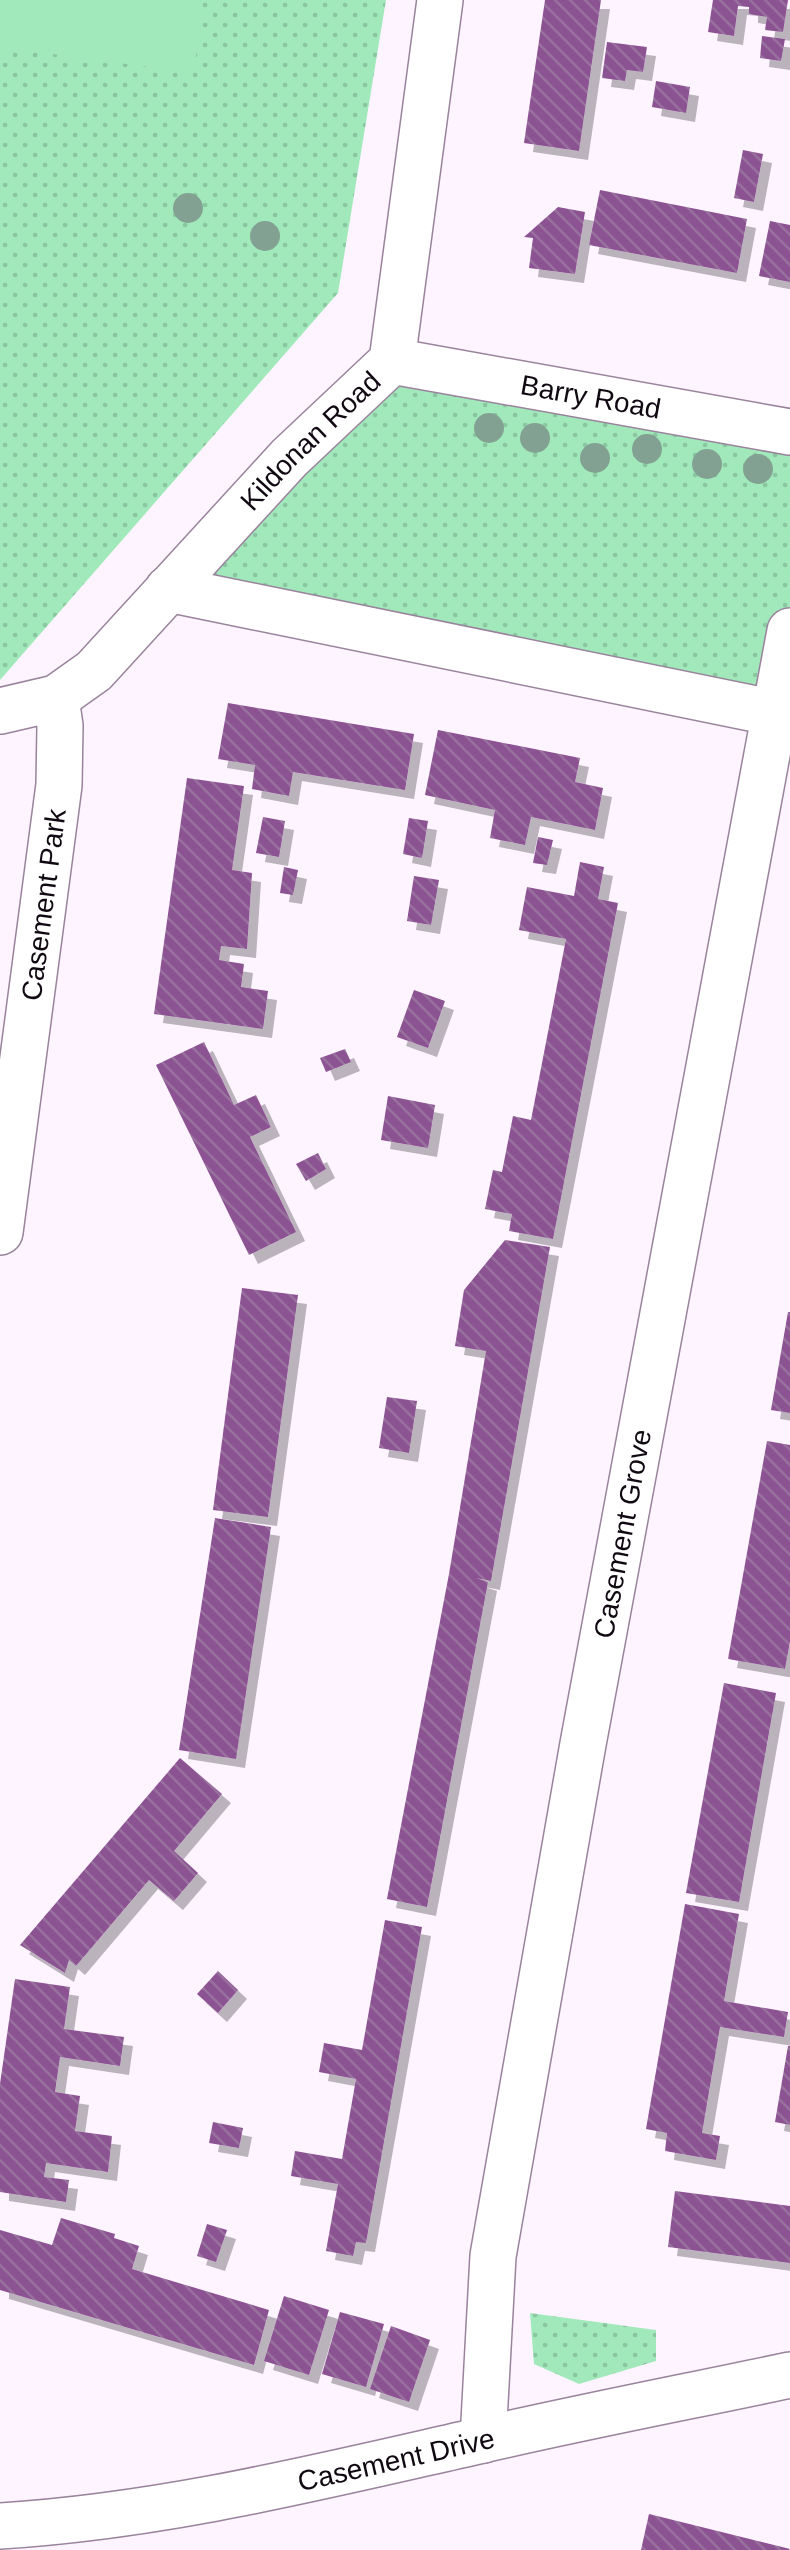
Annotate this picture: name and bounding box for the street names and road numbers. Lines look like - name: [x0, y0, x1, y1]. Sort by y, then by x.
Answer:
- street label: Kildonan Road: [234, 365, 386, 516]
- street label: Barry Road: [518, 369, 663, 424]
- street label: Casement Park: [15, 806, 71, 1003]
- street label: Casement Grove: [588, 1427, 657, 1641]
- street label: Casement Drive: [295, 2422, 497, 2497]

